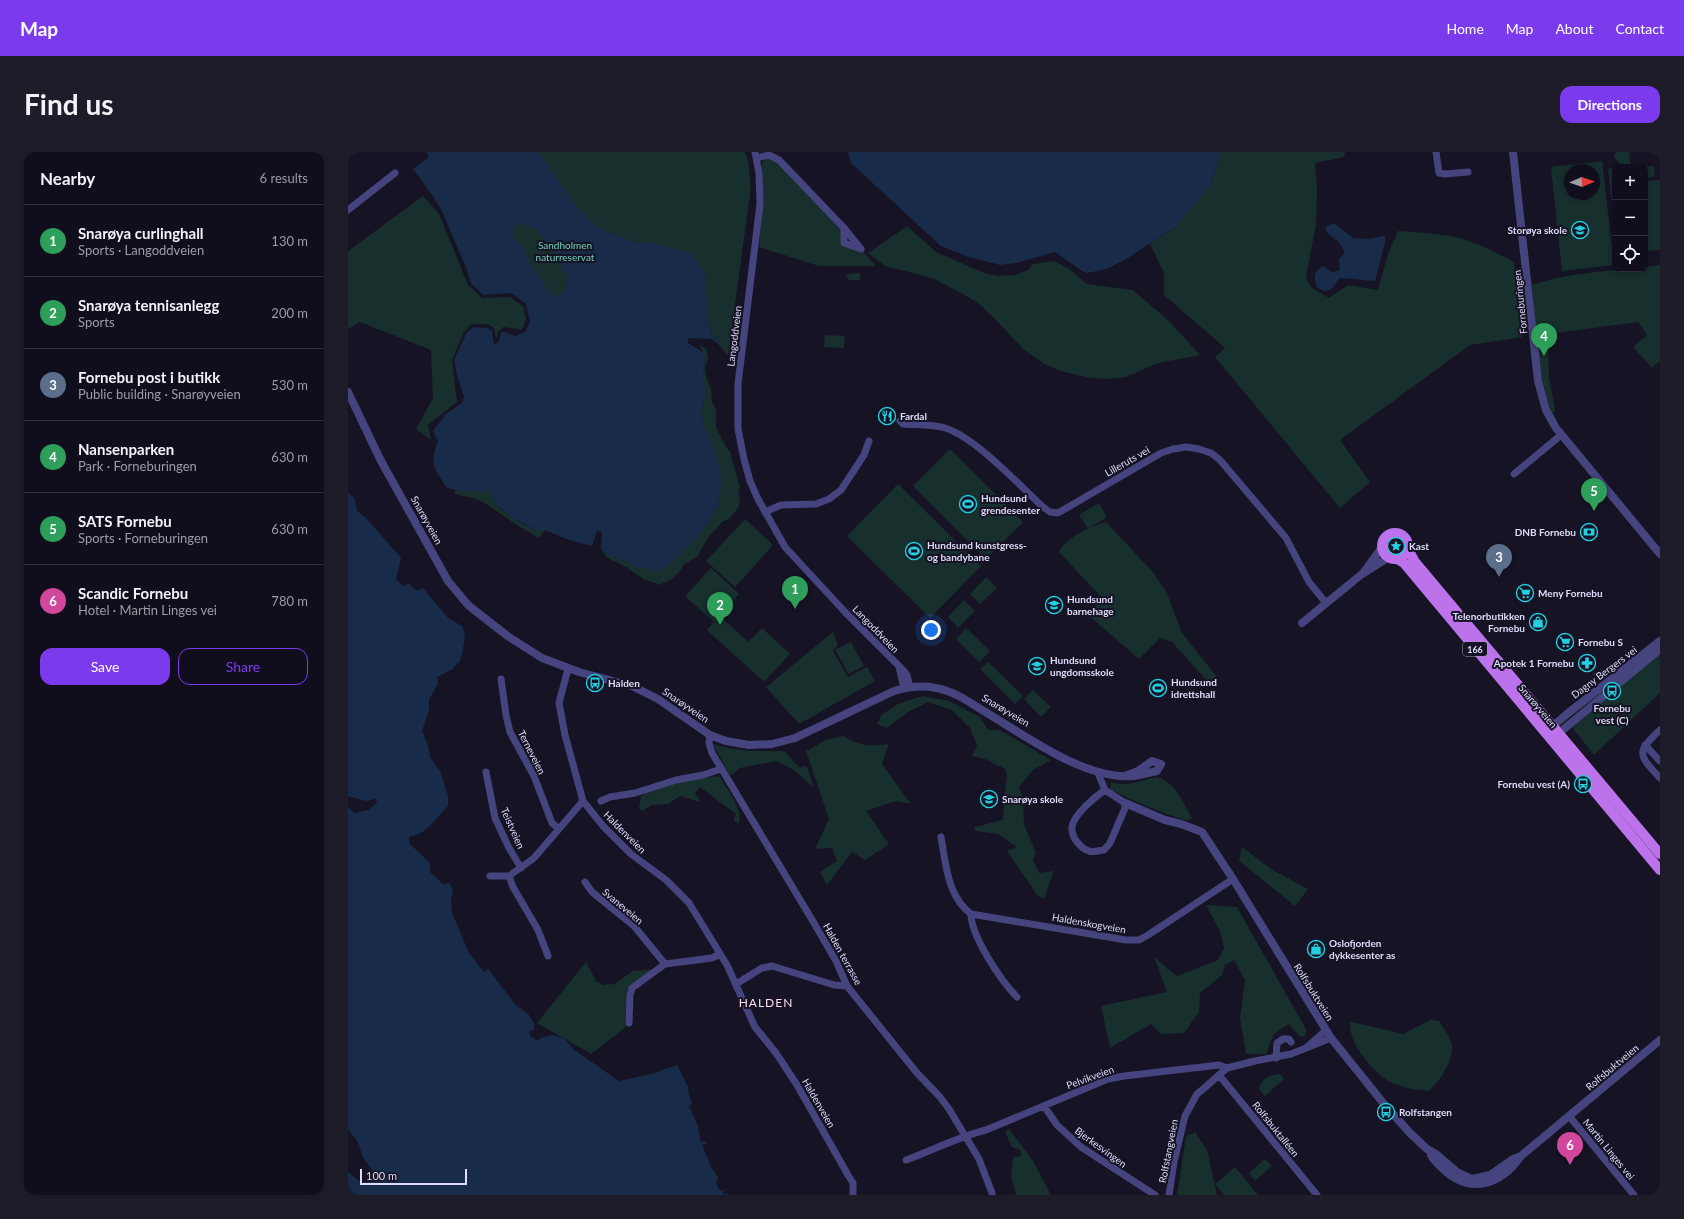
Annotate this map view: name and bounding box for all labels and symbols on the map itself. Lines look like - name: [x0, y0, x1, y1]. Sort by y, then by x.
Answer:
- north arrow: [1564, 164, 1600, 200]
- school or university icon: Storøya skole: [1570, 220, 1590, 240]
- place label: Storøya skole: [1507, 224, 1568, 236]
- park label: Sandholmen naturreservat: [536, 239, 595, 263]
- street label: Forneburingen: [1511, 269, 1529, 335]
- street label: Langoddveien: [724, 305, 744, 367]
- pin: 4: [1531, 323, 1557, 356]
- restaurant icon: Fardal: [877, 406, 897, 426]
- place label: Fardal: [900, 410, 927, 422]
- street label: Lilleruts vei: [1102, 443, 1152, 479]
- pin: 5: [1581, 478, 1607, 511]
- place label: Hundsund grendesenter: [981, 492, 1040, 516]
- street label: Snarøyveien: [409, 494, 445, 546]
- sports icon: Hundsund grendesenter: [958, 494, 978, 514]
- bank icon: DNB Fornebu: [1579, 522, 1599, 542]
- place label: DNB Fornebu: [1515, 526, 1576, 538]
- place icon: Kast: [1386, 536, 1406, 556]
- place label: Hundsund kunstgress- og bandybane: [927, 539, 1027, 563]
- place label: Kast: [1409, 540, 1429, 552]
- sports icon: Hundsund kunstgress- og bandybane: [904, 541, 924, 561]
- pin: 3: [1486, 544, 1512, 577]
- pin: 1: [782, 576, 808, 609]
- supermarket icon: Meny Fornebu: [1515, 583, 1535, 603]
- place label: Meny Fornebu: [1538, 587, 1603, 599]
- pin: 2: [707, 592, 733, 625]
- place label: Hundsund barnehage: [1067, 593, 1114, 617]
- school or university icon: Hundsund barnehage: [1044, 595, 1064, 615]
- street label: Langoddveien: [850, 603, 902, 655]
- place label: Telenorbutikken Fornebu: [1453, 610, 1525, 634]
- shop icon: Telenorbutikken Fornebu: [1528, 612, 1548, 632]
- your location: [921, 620, 941, 640]
- supermarket icon: Fornebu S: [1555, 632, 1575, 652]
- place label: Fornebu S: [1578, 636, 1623, 648]
- road number: 166: [1463, 642, 1487, 656]
- street label: Dagny Bergers vei: [1569, 643, 1639, 701]
- pharmacy icon: Apotek 1 Fornebu: [1577, 653, 1597, 673]
- place label: Hundsund ungdomsskole: [1050, 654, 1114, 678]
- school or university icon: Hundsund ungdomsskole: [1027, 656, 1047, 676]
- place label: Apotek 1 Fornebu: [1493, 657, 1574, 669]
- bus stop icon: Halden: [585, 673, 605, 693]
- place label: Hundsund idrettshall: [1171, 676, 1217, 700]
- place label: Halden: [608, 677, 640, 689]
- sports icon: Hundsund idrettshall: [1148, 678, 1168, 698]
- bus stop icon: Fornebu vest (C): [1602, 681, 1622, 701]
- street label: Snarøyveien: [1516, 682, 1560, 730]
- street label: Snarøyveien: [660, 685, 712, 725]
- street label: Snarøyveien: [980, 691, 1032, 729]
- place label: Fornebu vest (C): [1594, 702, 1631, 726]
- street label: Terneveien: [516, 728, 548, 776]
- bus stop icon: Fornebu vest (A): [1573, 774, 1593, 794]
- place label: Fornebu vest (A): [1497, 778, 1570, 790]
- school or university icon: Snarøya skole: [979, 789, 999, 809]
- place label: Snarøya skole: [1002, 793, 1064, 805]
- street label: Teistveien: [499, 806, 527, 850]
- street label: Haldenveien: [601, 808, 649, 856]
- street label: Svaneveien: [600, 885, 646, 927]
- street label: Haldenskogveien: [1051, 911, 1127, 935]
- street label: Halden terrasse: [821, 921, 865, 987]
- place label: Oslofjorden dykkesenter as: [1329, 937, 1396, 961]
- shop icon: Oslofjorden dykkesenter as: [1306, 939, 1326, 959]
- street label: Rolfsbuktveien: [1292, 961, 1336, 1023]
- district label: HALDEN: [739, 995, 793, 1010]
- street label: Rolfsbuktveien: [1583, 1041, 1641, 1093]
- street label: Pelvikveien: [1065, 1063, 1115, 1091]
- street label: Haldenveien: [800, 1076, 838, 1130]
- street label: Rolfsbuktalléen: [1250, 1099, 1302, 1159]
- bus stop icon: Rolfstangen: [1376, 1102, 1396, 1122]
- place label: Rolfstangen: [1399, 1106, 1452, 1118]
- street label: Martin Linges vei: [1581, 1116, 1637, 1182]
- street label: Rolfstangveien: [1156, 1118, 1180, 1184]
- street label: Bjerkesvingen: [1073, 1124, 1129, 1170]
- pin: 6: [1557, 1132, 1583, 1165]
- scale bar: [360, 1167, 467, 1186]

